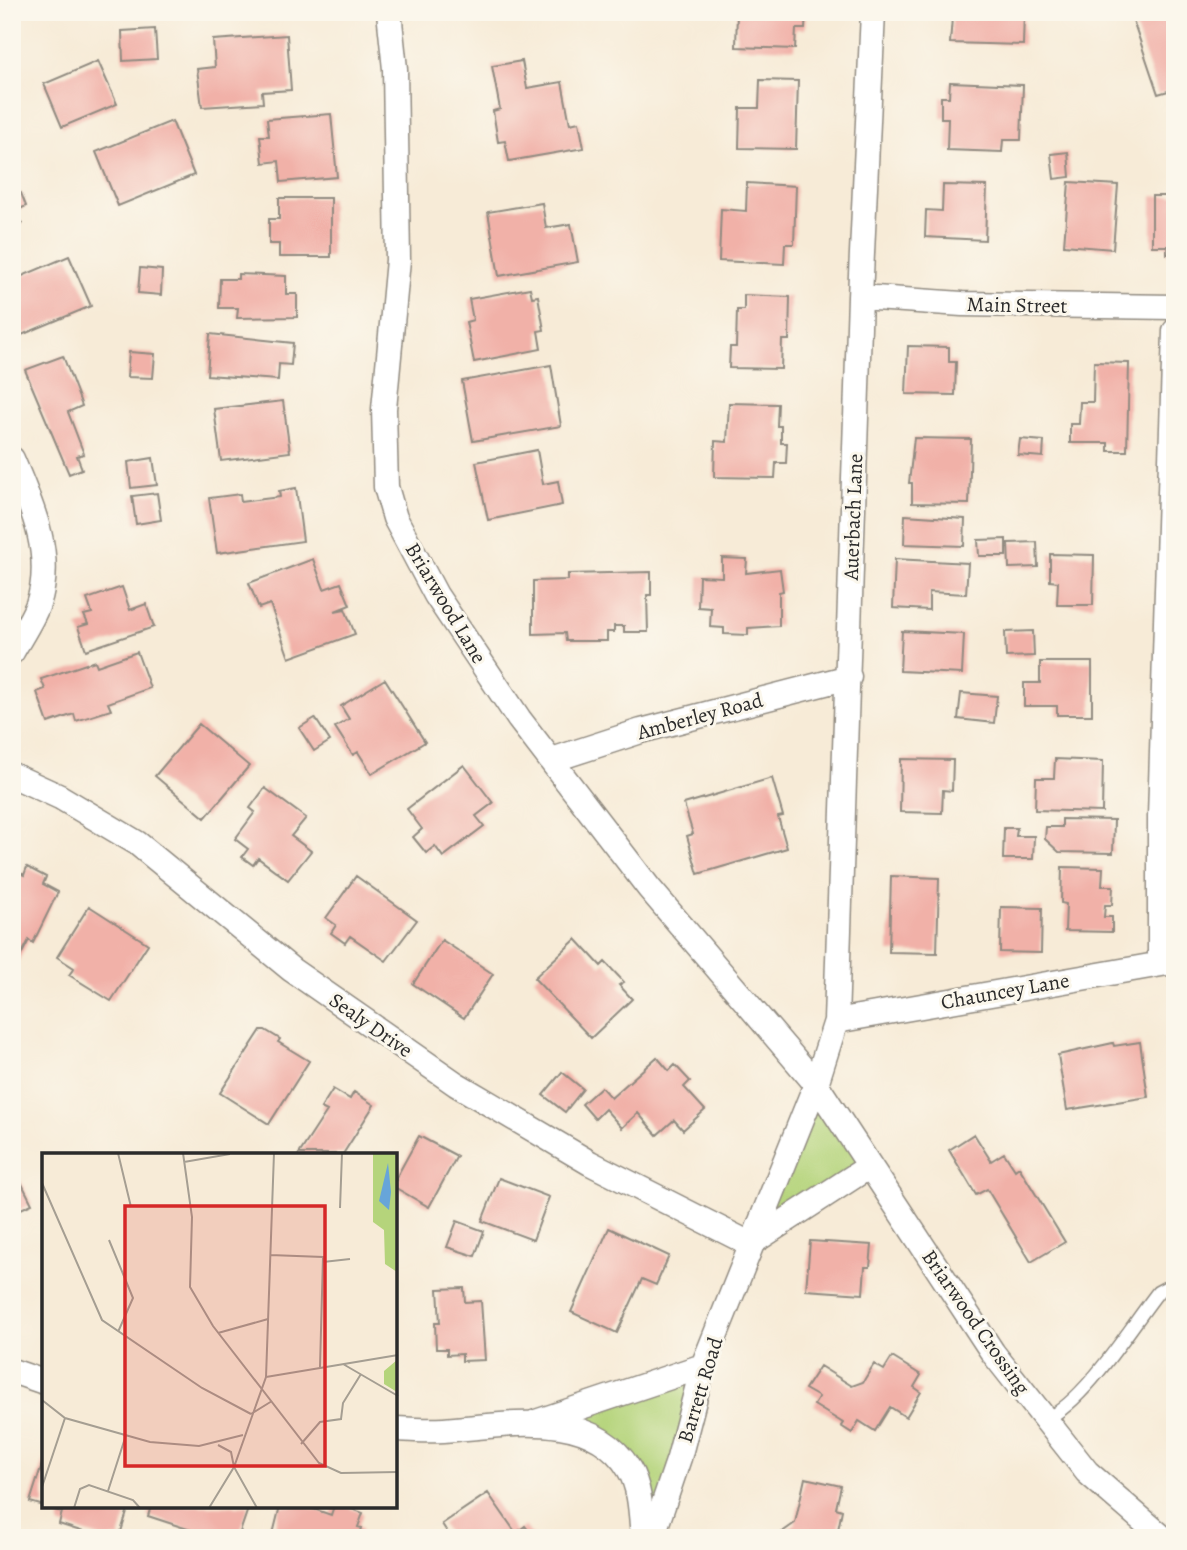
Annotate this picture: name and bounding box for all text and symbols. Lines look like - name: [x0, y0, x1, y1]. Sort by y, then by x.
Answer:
- street label: Main Street: [966, 290, 1068, 320]
- street label: Auerbach Lane: [837, 453, 869, 582]
- street label: Briarwood Lane: [399, 537, 493, 669]
- street label: Amberley Road: [633, 686, 767, 747]
- street label: Chauncey Lane: [939, 966, 1071, 1016]
- street label: Sealy Drive: [324, 986, 418, 1064]
- inset map: [42, 1153, 397, 1508]
- street label: Briarwood Crossing: [915, 1244, 1037, 1401]
- street label: Barrett Road: [671, 1333, 730, 1446]

